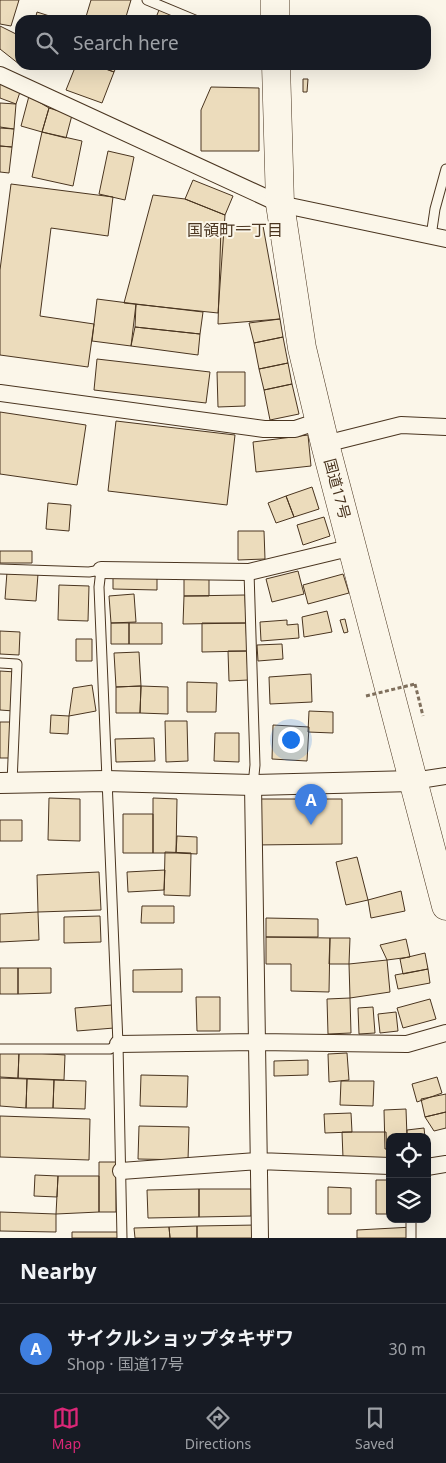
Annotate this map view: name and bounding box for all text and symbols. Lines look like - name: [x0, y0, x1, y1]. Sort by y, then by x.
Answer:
- search box: [15, 15, 431, 70]
- icon: search: [33, 29, 61, 57]
- text: Search here: [73, 30, 179, 56]
- district label: 国領町一丁目: [187, 219, 283, 241]
- street label: 国道17号: [320, 456, 356, 521]
- your location: [278, 727, 304, 753]
- pin: A: [295, 784, 327, 825]
- map controls: [386, 1133, 431, 1223]
- button: locate: [386, 1133, 431, 1178]
- button: layers: [386, 1178, 431, 1223]
- text: Nearby: [20, 1257, 96, 1285]
- text: サイクルショップタキザワ: [67, 1325, 294, 1351]
- text: A: [30, 1338, 42, 1360]
- text: 30 m: [389, 1338, 426, 1360]
- text: Shop · 国道17号: [67, 1353, 184, 1375]
- tab: Map: [52, 1404, 81, 1453]
- tab: Directions: [185, 1404, 251, 1453]
- tab: Saved: [355, 1404, 394, 1453]

